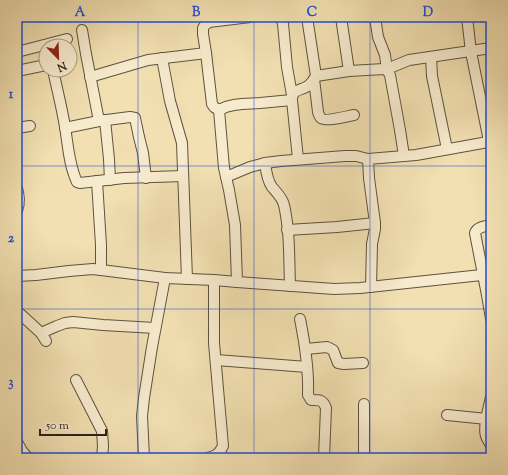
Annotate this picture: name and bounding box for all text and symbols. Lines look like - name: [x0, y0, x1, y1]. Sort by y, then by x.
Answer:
- text: A: [75, 4, 86, 22]
- text: B: [192, 4, 201, 22]
- text: C: [307, 4, 317, 22]
- text: D: [423, 4, 433, 22]
- north arrow: [38, 38, 78, 78]
- text: N: [54, 57, 70, 75]
- text: 1: [9, 86, 14, 104]
- text: 2: [8, 230, 15, 248]
- text: 3: [8, 374, 14, 392]
- scale bar: [40, 411, 106, 437]
- text: 50 m: [45, 417, 69, 435]

